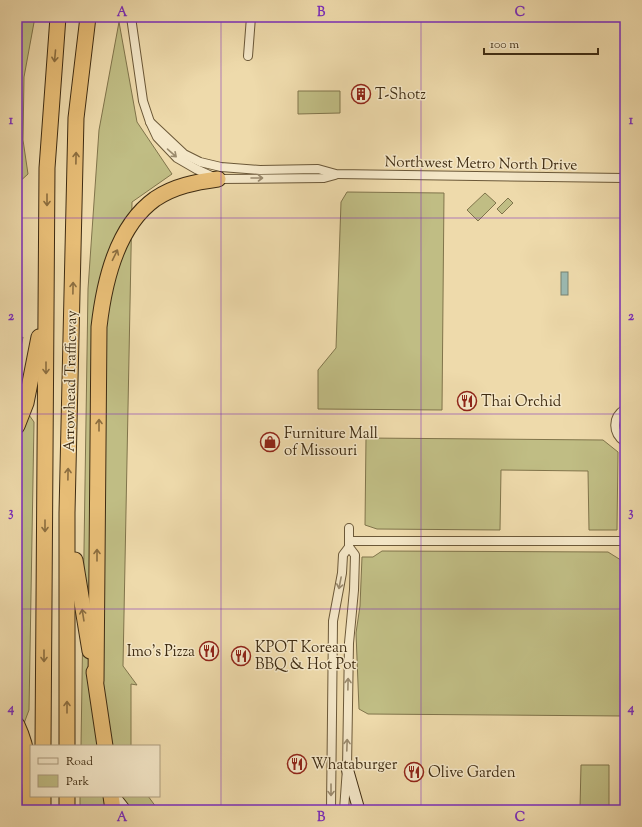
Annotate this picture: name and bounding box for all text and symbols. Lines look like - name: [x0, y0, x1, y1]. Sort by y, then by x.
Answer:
- text: A: [117, 4, 128, 22]
- text: B: [317, 4, 326, 22]
- text: C: [515, 4, 525, 22]
- scale bar: [484, 30, 598, 56]
- text: 100 m: [490, 36, 519, 54]
- one-way arrow: [51, 49, 58, 62]
- building icon: T-Shotz: [350, 83, 372, 105]
- place label: T-Shotz: [375, 85, 426, 106]
- text: 1: [9, 112, 14, 130]
- text: 1: [629, 112, 634, 130]
- one-way arrow: [167, 149, 177, 158]
- one-way arrow: [72, 152, 79, 165]
- street label: Northwest Metro North Drive: [384, 152, 578, 177]
- one-way arrow: [250, 174, 263, 182]
- one-way arrow: [43, 193, 51, 206]
- one-way arrow: [112, 249, 120, 261]
- one-way arrow: [69, 282, 76, 295]
- text: 2: [8, 308, 15, 326]
- text: 2: [628, 308, 635, 326]
- street label: Arrowhead Trafficway: [60, 310, 83, 452]
- one-way arrow: [42, 361, 50, 374]
- restaurant icon: Thai Orchid: [456, 390, 478, 412]
- place label: Thai Orchid: [481, 392, 562, 413]
- one-way arrow: [95, 419, 102, 432]
- place label: Furniture Mall of Missouri: [284, 424, 378, 462]
- shop icon: Furniture Mall of Missouri: [259, 431, 281, 453]
- one-way arrow: [64, 468, 72, 481]
- text: 3: [8, 504, 14, 522]
- text: 3: [628, 504, 634, 522]
- one-way arrow: [41, 519, 49, 532]
- one-way arrow: [94, 549, 101, 562]
- one-way arrow: [336, 577, 344, 590]
- one-way arrow: [79, 609, 87, 622]
- place label: KPOT Korean BBQ & Hot Pot: [255, 638, 356, 676]
- restaurant icon: Imo's Pizza: [198, 640, 220, 662]
- place label: Imo's Pizza: [127, 642, 195, 663]
- restaurant icon: KPOT Korean BBQ & Hot Pot: [230, 645, 252, 667]
- one-way arrow: [40, 649, 48, 662]
- one-way arrow: [344, 678, 352, 691]
- text: 4: [7, 700, 15, 718]
- text: 4: [627, 700, 635, 718]
- one-way arrow: [63, 701, 71, 714]
- one-way arrow: [344, 739, 351, 752]
- legend: [30, 745, 160, 797]
- text: Road: [66, 753, 93, 771]
- restaurant icon: Whataburger: [286, 753, 308, 775]
- place label: Whataburger: [311, 755, 398, 776]
- restaurant icon: Olive Garden: [403, 761, 425, 783]
- place label: Olive Garden: [428, 763, 516, 784]
- text: Park: [66, 773, 89, 791]
- one-way arrow: [327, 783, 335, 796]
- text: A: [117, 809, 128, 827]
- text: B: [317, 809, 326, 827]
- text: C: [515, 809, 525, 827]

